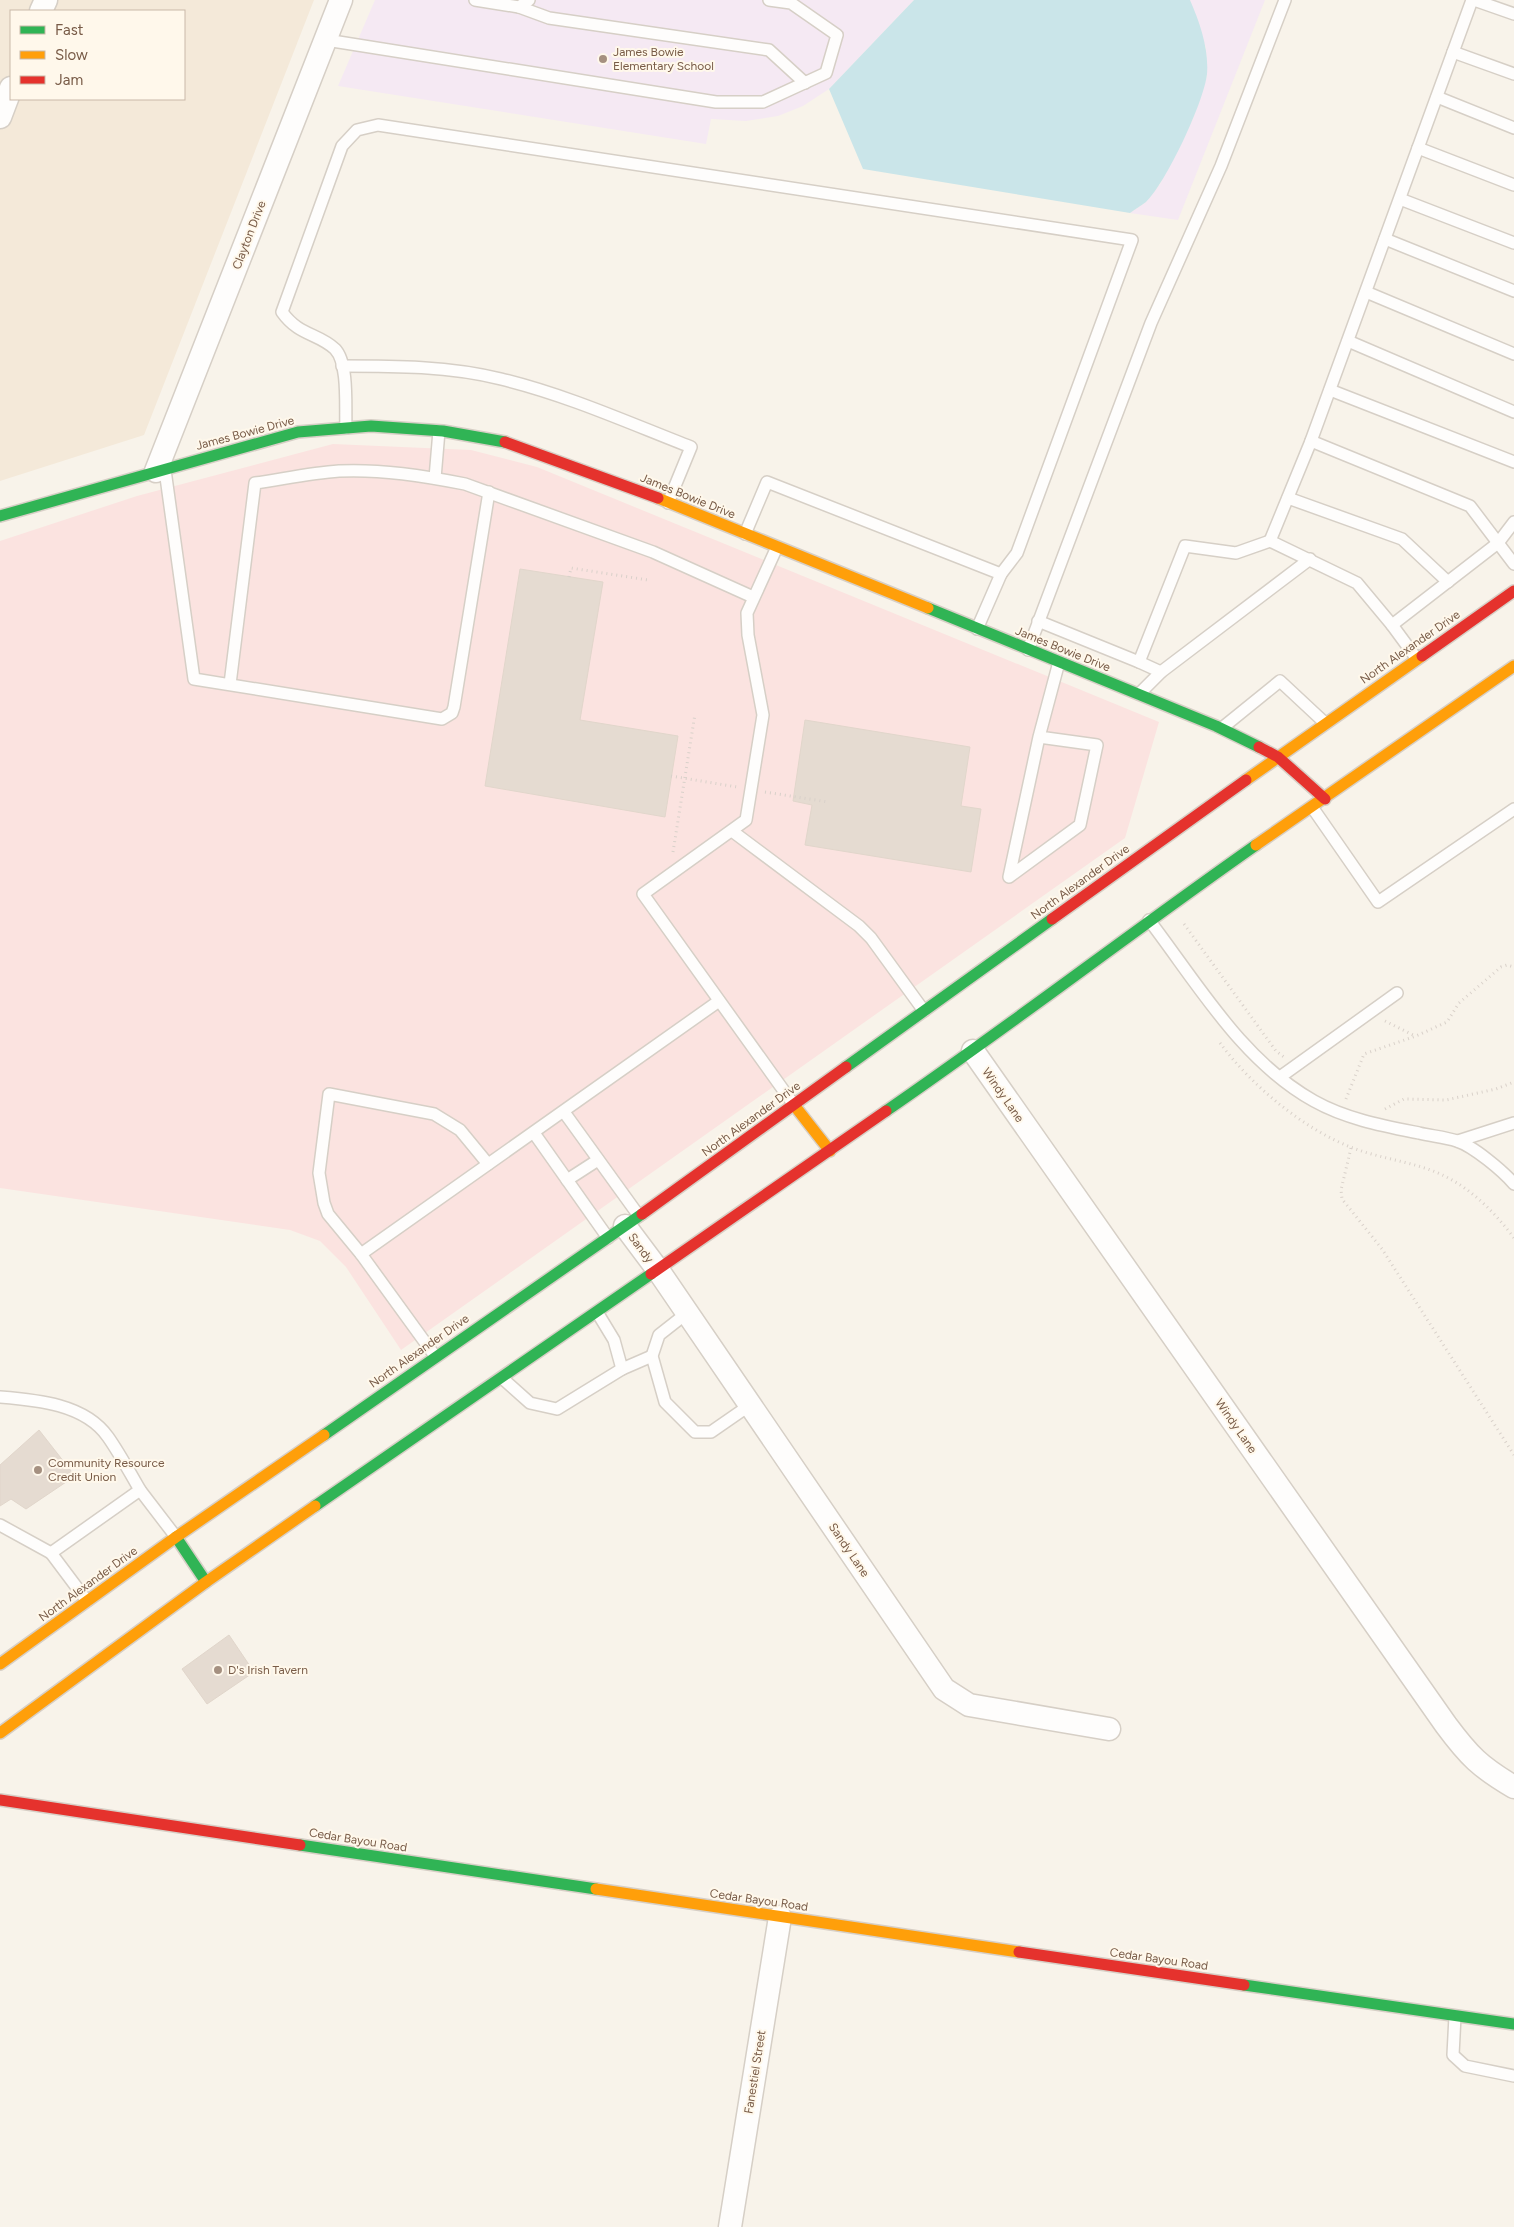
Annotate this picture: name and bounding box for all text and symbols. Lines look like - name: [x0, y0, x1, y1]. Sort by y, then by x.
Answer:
- legend: [10, 10, 185, 100]
- text: Fast: [55, 21, 84, 39]
- place label: James Bowie Elementary School: [613, 45, 714, 73]
- text: Slow: [55, 46, 88, 64]
- marker: James Bowie Elementary School: [597, 53, 609, 65]
- text: Jam: [55, 71, 83, 89]
- street label: Clayton Drive: [229, 198, 269, 271]
- street label: James Bowie Drive: [194, 413, 296, 453]
- street label: James Bowie Drive: [638, 471, 738, 522]
- street label: North Alexander Drive: [1357, 607, 1463, 687]
- street label: James Bowie Drive: [1013, 624, 1113, 675]
- street label: North Alexander Drive: [1028, 841, 1132, 923]
- street label: Windy Lane: [979, 1065, 1027, 1125]
- street label: North Alexander Drive: [699, 1078, 803, 1160]
- street label: Sandy: [625, 1230, 657, 1266]
- street label: North Alexander Drive: [366, 1311, 472, 1391]
- street label: Windy Lane: [1212, 1396, 1260, 1456]
- place label: Community Resource Credit Union: [48, 1456, 165, 1484]
- marker: Community Resource Credit Union: [32, 1464, 44, 1476]
- street label: Sandy Lane: [826, 1520, 872, 1580]
- street label: North Alexander Drive: [36, 1543, 140, 1625]
- place label: D's Irish Tavern: [228, 1663, 308, 1677]
- marker: D's Irish Tavern: [212, 1664, 224, 1676]
- street label: Cedar Bayou Road: [308, 1825, 408, 1855]
- street label: Cedar Bayou Road: [709, 1886, 809, 1914]
- street label: Cedar Bayou Road: [1109, 1945, 1209, 1973]
- street label: Fanestiel Street: [741, 2029, 769, 2115]

